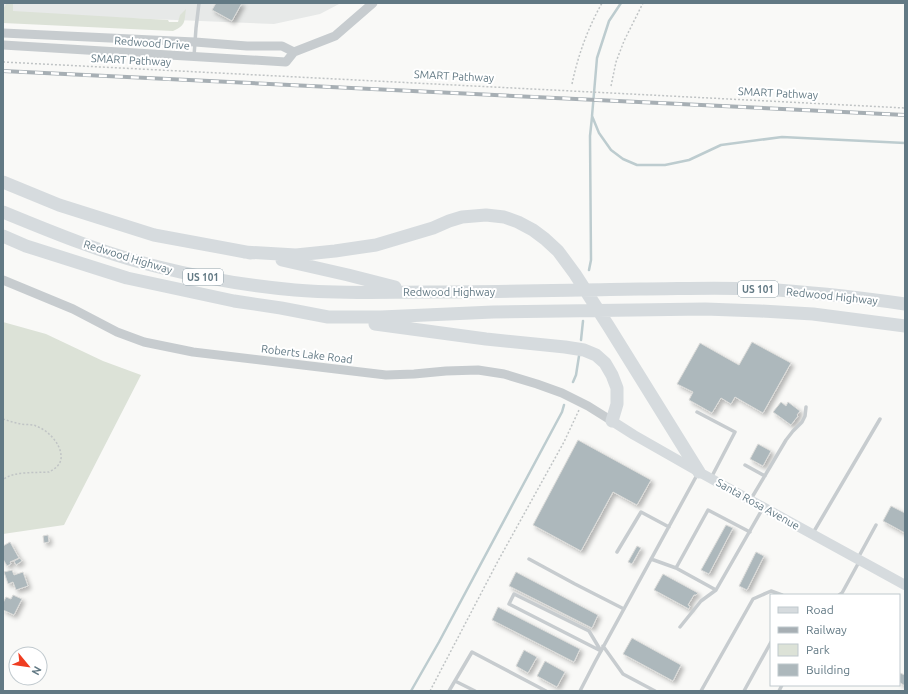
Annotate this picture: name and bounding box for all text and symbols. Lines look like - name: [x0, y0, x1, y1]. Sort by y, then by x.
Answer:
- street label: Redwood Drive: [114, 34, 190, 52]
- street label: SMART Pathway: [91, 52, 172, 68]
- street label: SMART Pathway: [414, 68, 495, 84]
- street label: SMART Pathway: [738, 85, 819, 101]
- street label: Redwood Highway: [82, 238, 174, 276]
- road number: US 101: [183, 269, 223, 285]
- road number: US 101: [738, 281, 778, 297]
- street label: Redwood Highway: [786, 285, 879, 307]
- street label: Redwood Highway: [403, 286, 496, 298]
- street label: Roberts Lake Road: [261, 342, 353, 366]
- street label: Santa Rosa Avenue: [714, 476, 802, 532]
- legend: [770, 594, 900, 686]
- text: Road: [806, 603, 834, 616]
- text: Railway: [806, 623, 847, 636]
- text: Park: [806, 643, 830, 656]
- north arrow: [8, 646, 48, 686]
- text: Building: [806, 663, 850, 676]
- text: N: [30, 664, 44, 677]

